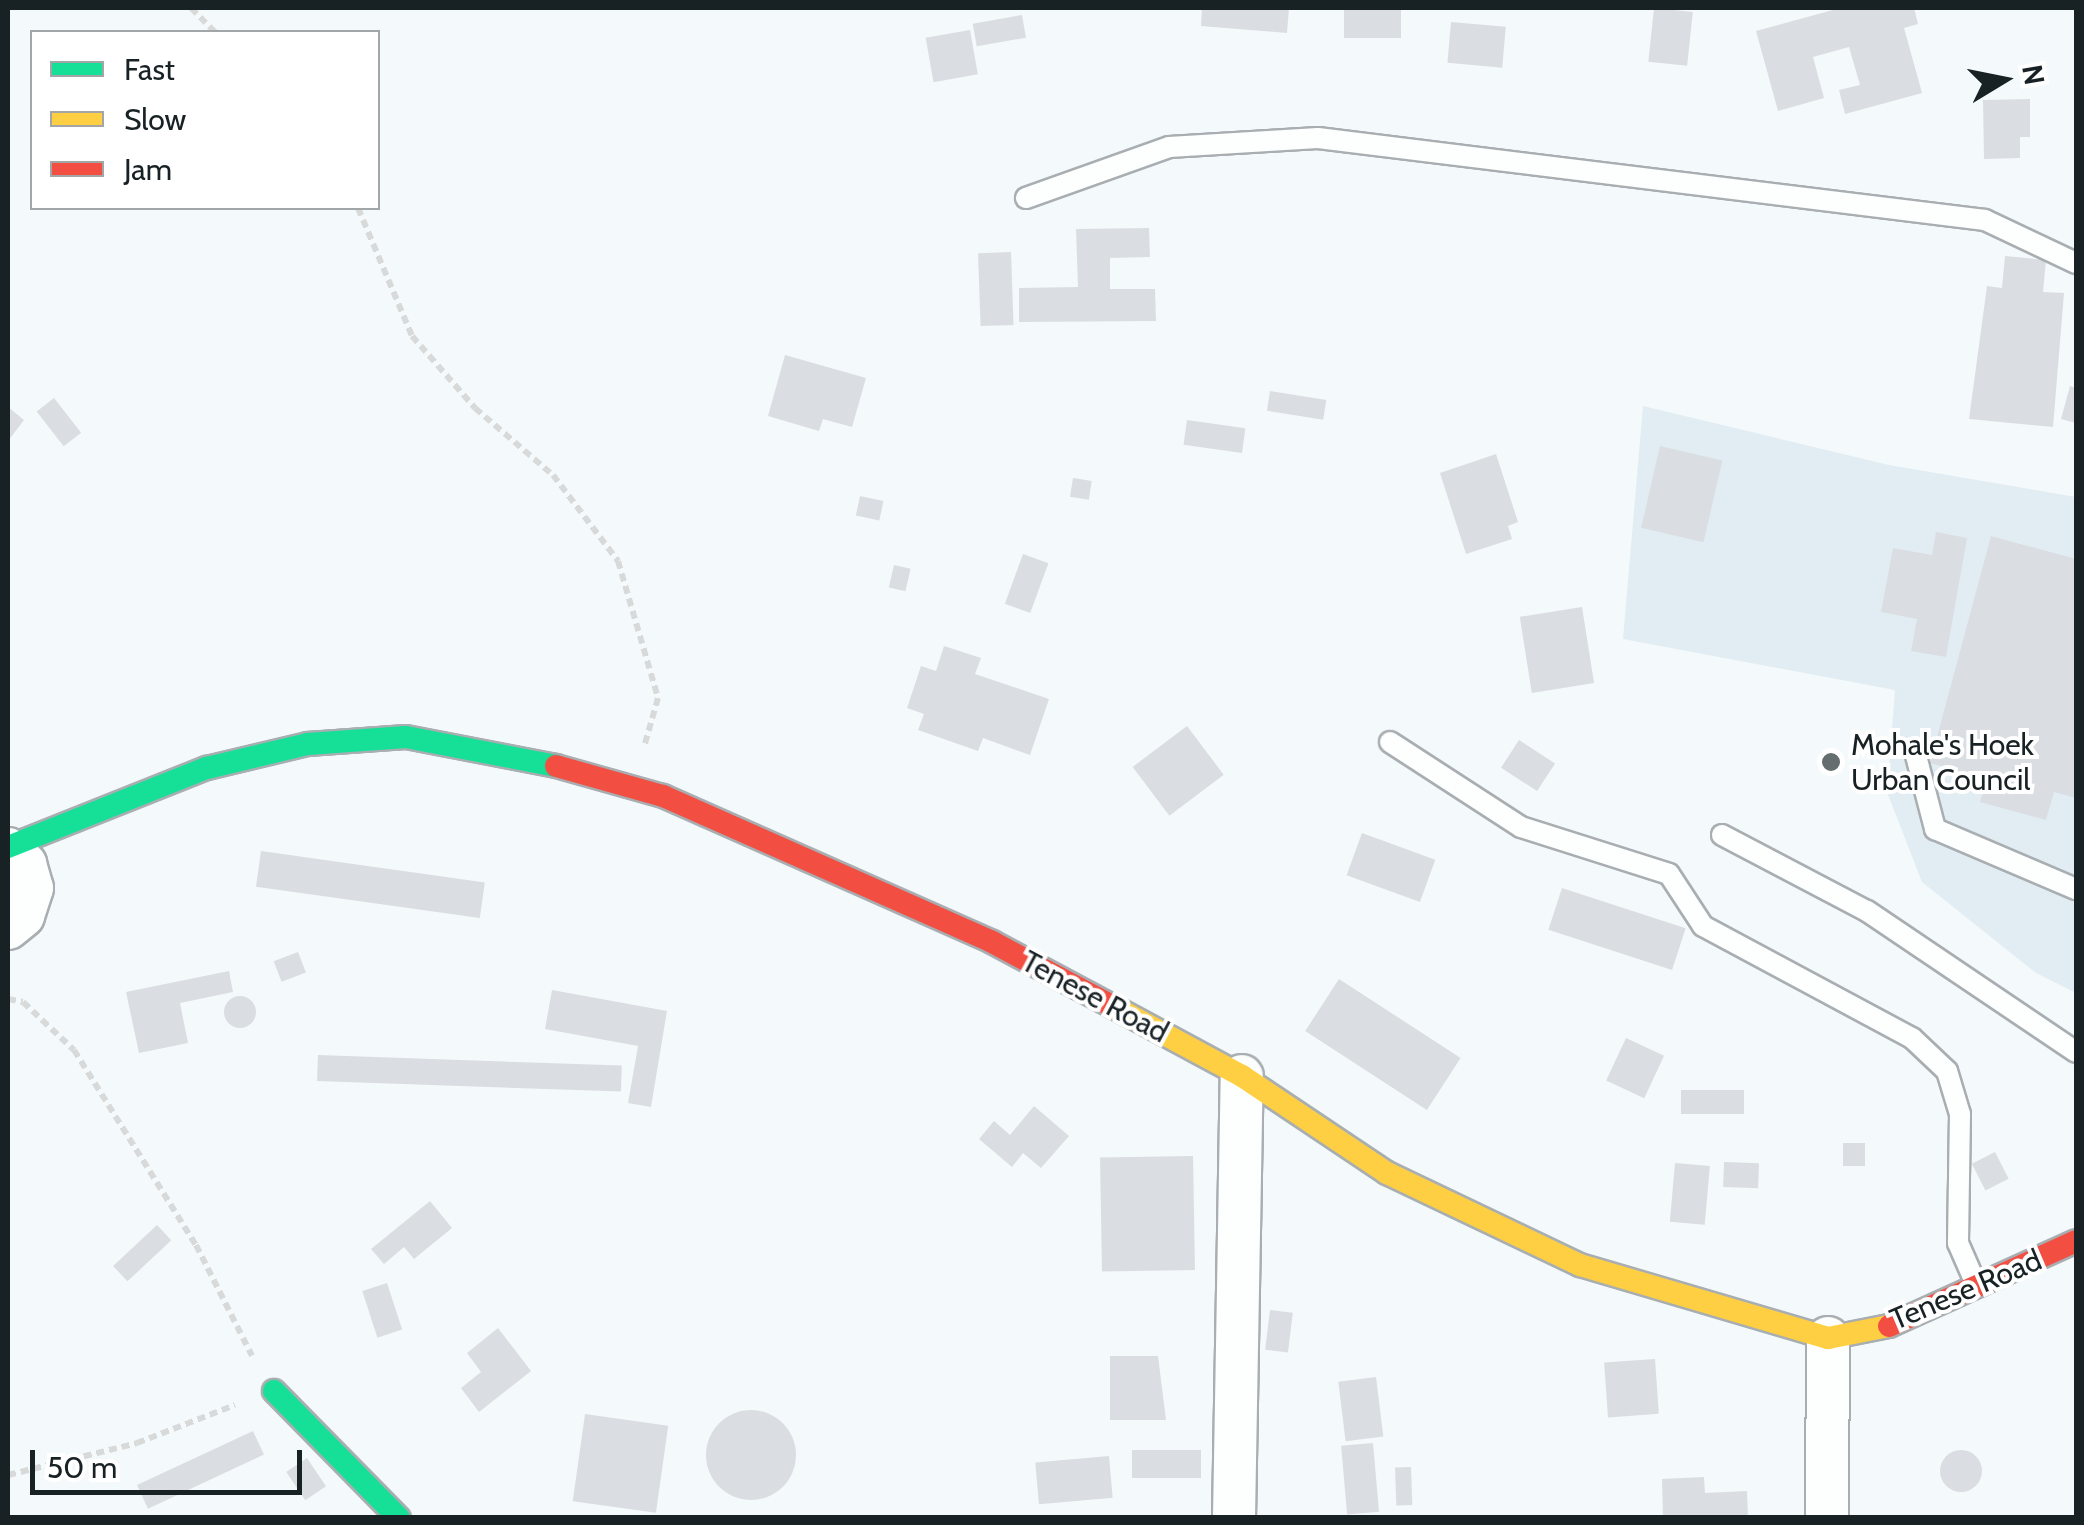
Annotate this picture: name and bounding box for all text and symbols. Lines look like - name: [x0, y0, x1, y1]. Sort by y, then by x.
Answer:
- legend: [30, 30, 380, 210]
- north arrow: [1954, 30, 2054, 130]
- text: Fast: [124, 51, 175, 88]
- text: N: [2015, 62, 2052, 87]
- text: Slow: [124, 101, 186, 138]
- text: Jam: [124, 151, 172, 188]
- place label: Mohale's Hoek Urban Council: [1851, 727, 2034, 798]
- marker: Mohale's Hoek Urban Council: [1820, 751, 1842, 773]
- street label: Tenese Road: [1016, 943, 1174, 1051]
- street label: Tenese Road: [1885, 1242, 2047, 1338]
- scale bar: [35, 1430, 308, 1492]
- text: 50 m: [47, 1449, 117, 1486]

